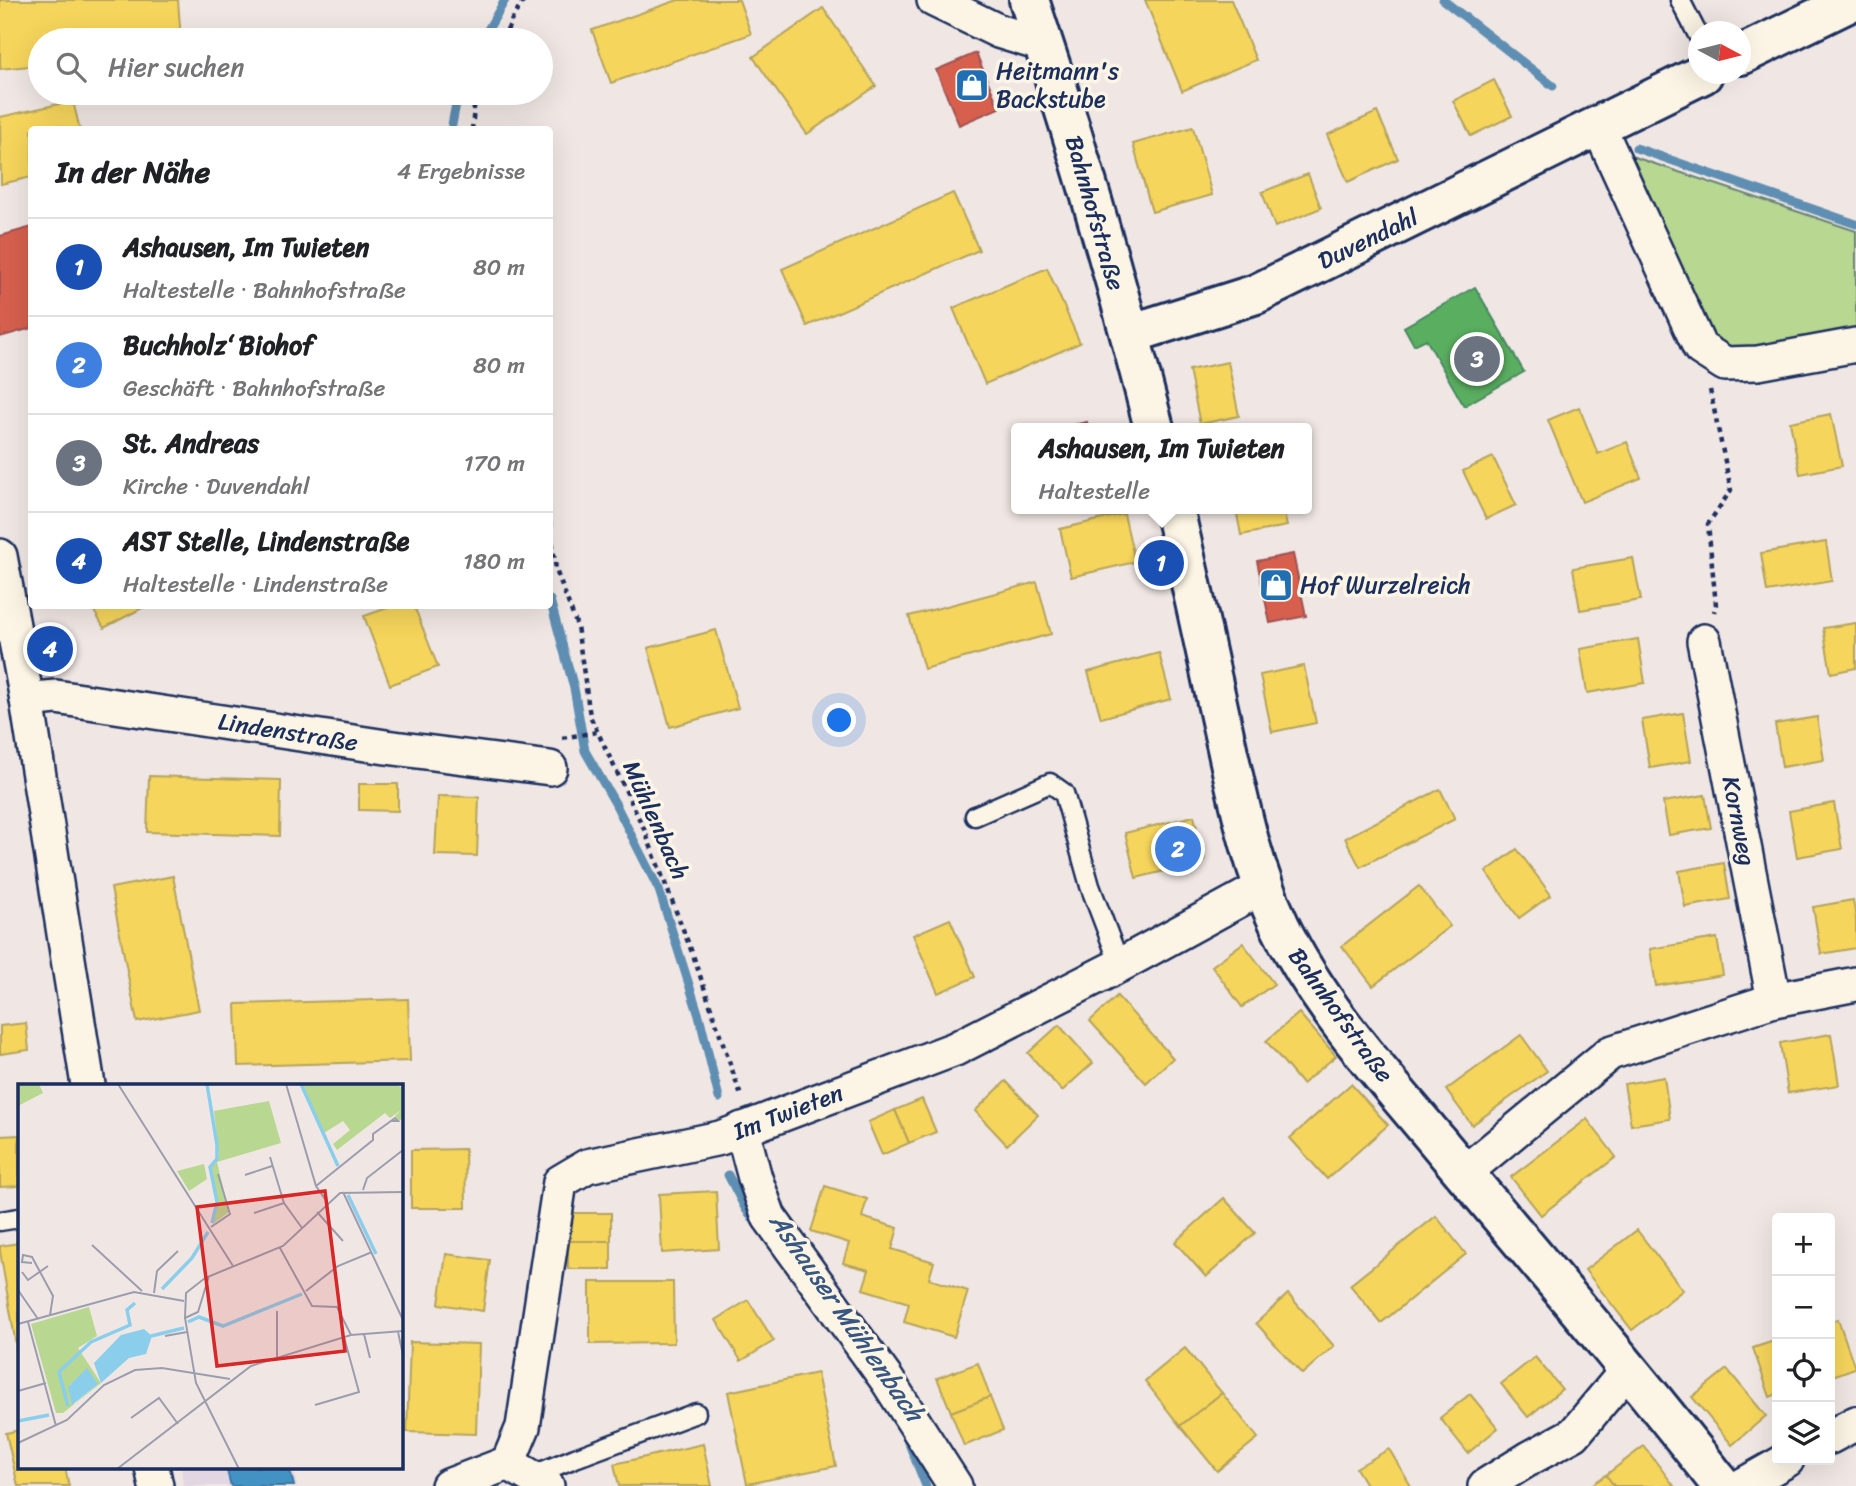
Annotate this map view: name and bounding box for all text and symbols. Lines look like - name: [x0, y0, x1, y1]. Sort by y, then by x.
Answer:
- north arrow: [1688, 21, 1751, 84]
- search box: [28, 28, 553, 105]
- text: Hier suchen: [108, 44, 244, 90]
- icon: search: [52, 48, 90, 86]
- place label: Heitmann's Backstube: [996, 50, 1119, 120]
- shop icon: Heitmann's Backstube: [953, 66, 991, 104]
- street label: Bahnhofstraße: [1053, 130, 1137, 296]
- text: In der Nähe: [56, 145, 210, 199]
- text: 4 Ergebnisse: [397, 151, 525, 192]
- street label: Duvendahl: [1310, 196, 1427, 281]
- text: Ashausen, Im Twieten: [123, 224, 369, 270]
- text: 1: [74, 247, 84, 288]
- text: 80 m: [473, 247, 525, 288]
- text: Haltestelle · Bahnhofstraße: [123, 270, 406, 311]
- text: Buchholz‘ Biohof: [123, 322, 314, 368]
- pin: 3: [1454, 333, 1500, 385]
- text: 2: [72, 345, 86, 386]
- text: 80 m: [473, 345, 525, 386]
- text: Geschäft · Bahnhofstraße: [123, 368, 385, 409]
- text: St. Andreas: [123, 420, 259, 466]
- popup: [1011, 423, 1312, 514]
- text: Ashausen, Im Twieten: [1038, 425, 1285, 471]
- text: 3: [73, 443, 85, 484]
- text: 170 m: [464, 443, 525, 484]
- text: Kirche · Duvendahl: [123, 466, 310, 507]
- text: Haltestelle: [1038, 471, 1150, 512]
- text: AST Stelle, Lindenstraße: [123, 518, 409, 564]
- pin: 1: [1138, 537, 1184, 589]
- text: 4: [72, 541, 86, 582]
- text: 180 m: [463, 541, 525, 582]
- text: Haltestelle · Lindenstraße: [123, 564, 388, 605]
- place label: Hof Wurzelreich: [1300, 564, 1471, 606]
- shop icon: Hof Wurzelreich: [1257, 566, 1295, 604]
- pin: 4: [27, 623, 73, 675]
- street label: Lindenstraße: [215, 700, 361, 764]
- your location: [822, 703, 856, 737]
- street label: Mühlenbach: [611, 753, 701, 887]
- street label: Kornweg: [1710, 773, 1768, 869]
- pin: 2: [1155, 823, 1201, 875]
- street label: Bahnhofstraße: [1277, 938, 1405, 1092]
- street label: Im Twieten: [726, 1072, 849, 1153]
- inset map: [18, 1084, 402, 1468]
- water label: Ashauser Mühlenbach: [757, 1202, 938, 1433]
- map controls: [1772, 1213, 1835, 1465]
- button: +: [1772, 1213, 1835, 1276]
- button: −: [1772, 1276, 1835, 1339]
- button: locate: [1772, 1339, 1835, 1402]
- button: layers: [1772, 1402, 1835, 1465]

